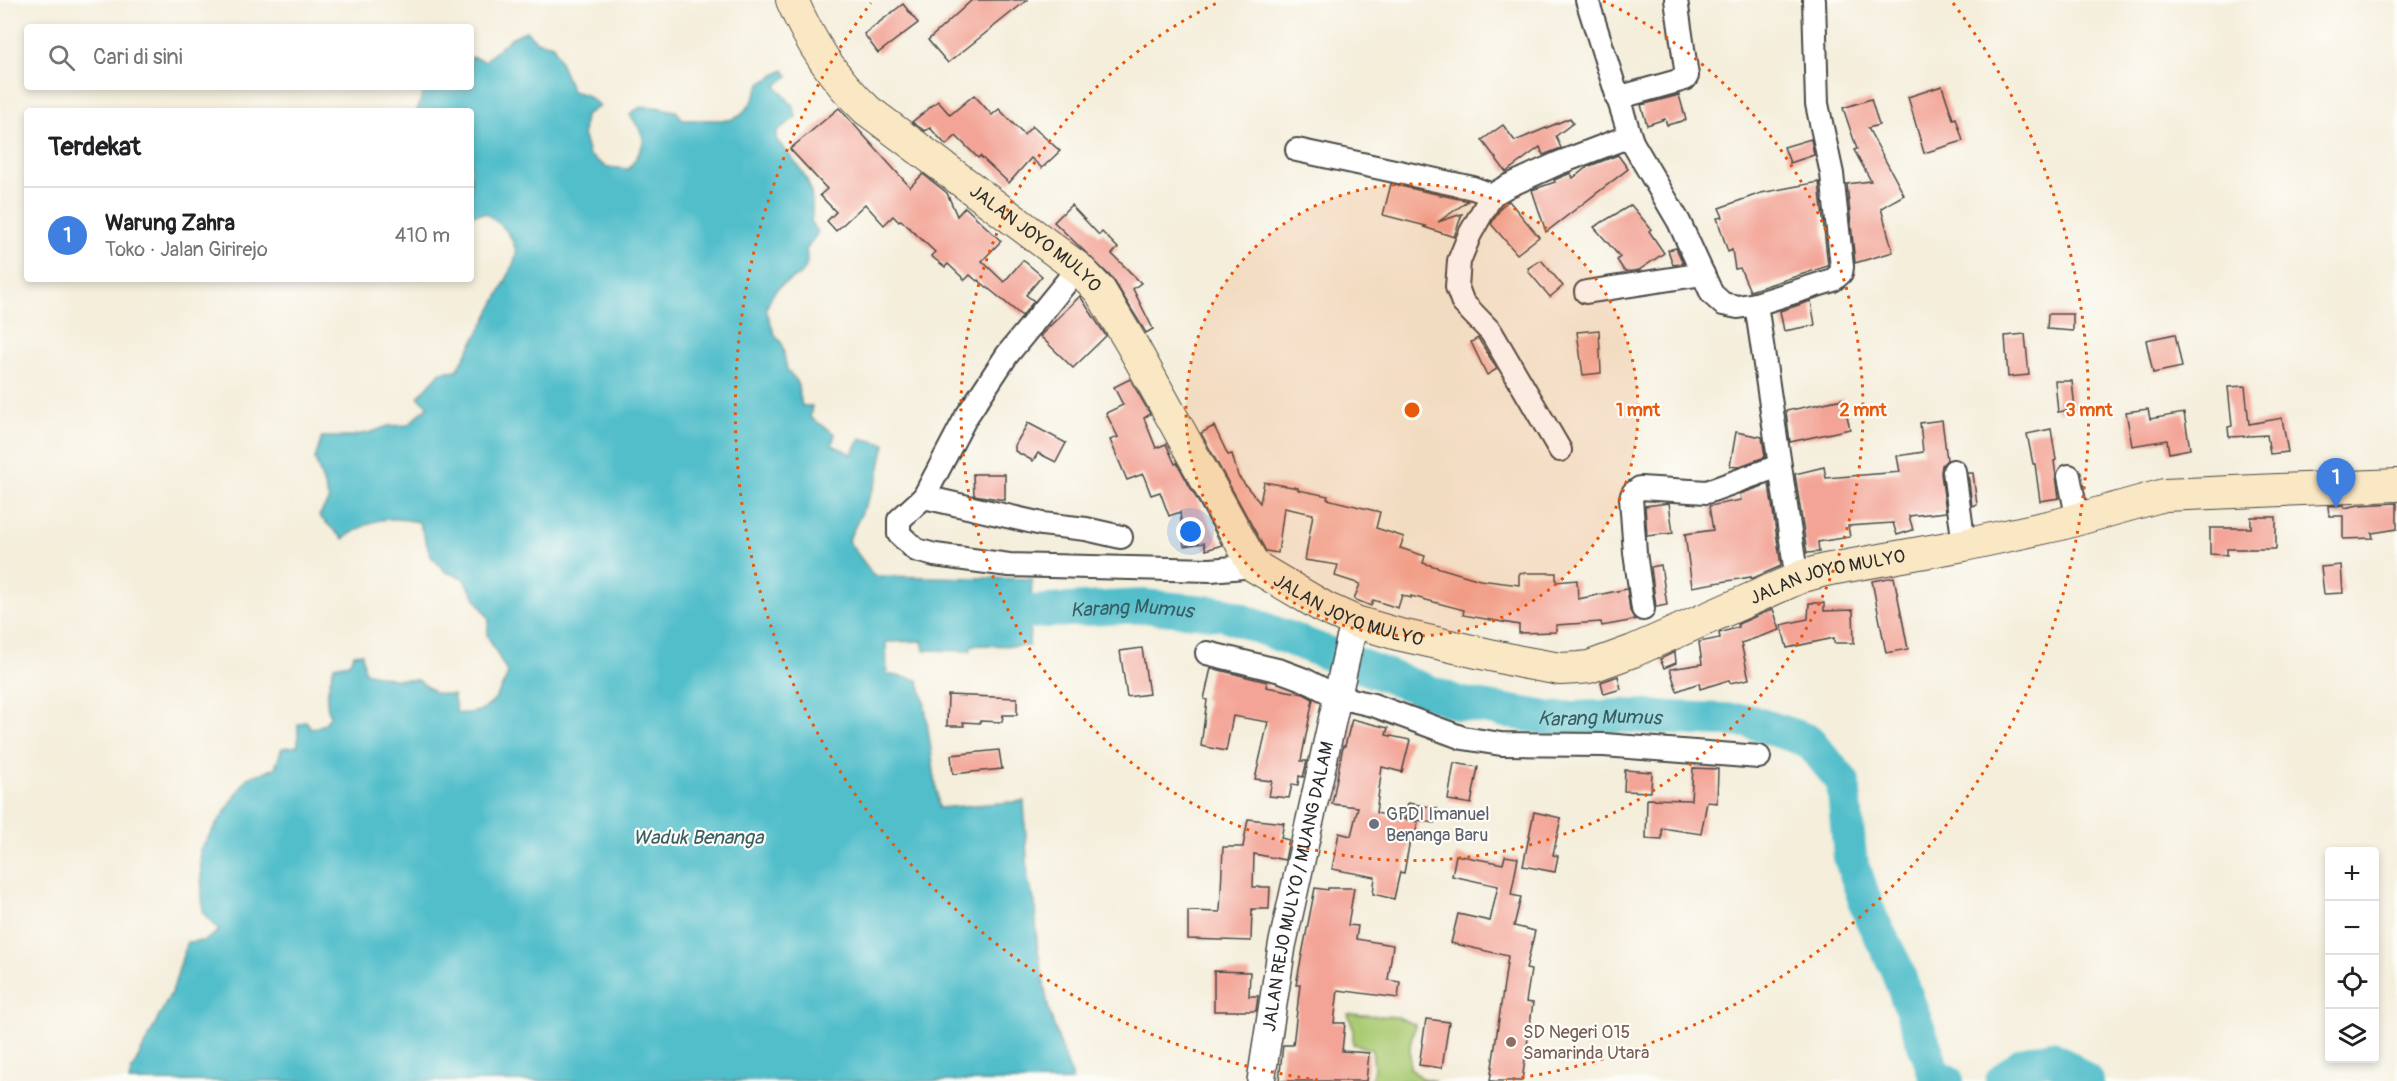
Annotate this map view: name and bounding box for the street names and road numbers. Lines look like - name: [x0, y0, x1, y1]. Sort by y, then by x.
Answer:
- street label: JALAN JOYO MULYO: [965, 180, 1106, 297]
- street label: JALAN JOYO MULYO: [1746, 544, 1907, 610]
- street label: JALAN JOYO MULYO: [1269, 569, 1425, 651]
- street label: JALAN REJO MULYO / MUANG DALAM: [1257, 739, 1339, 1033]

